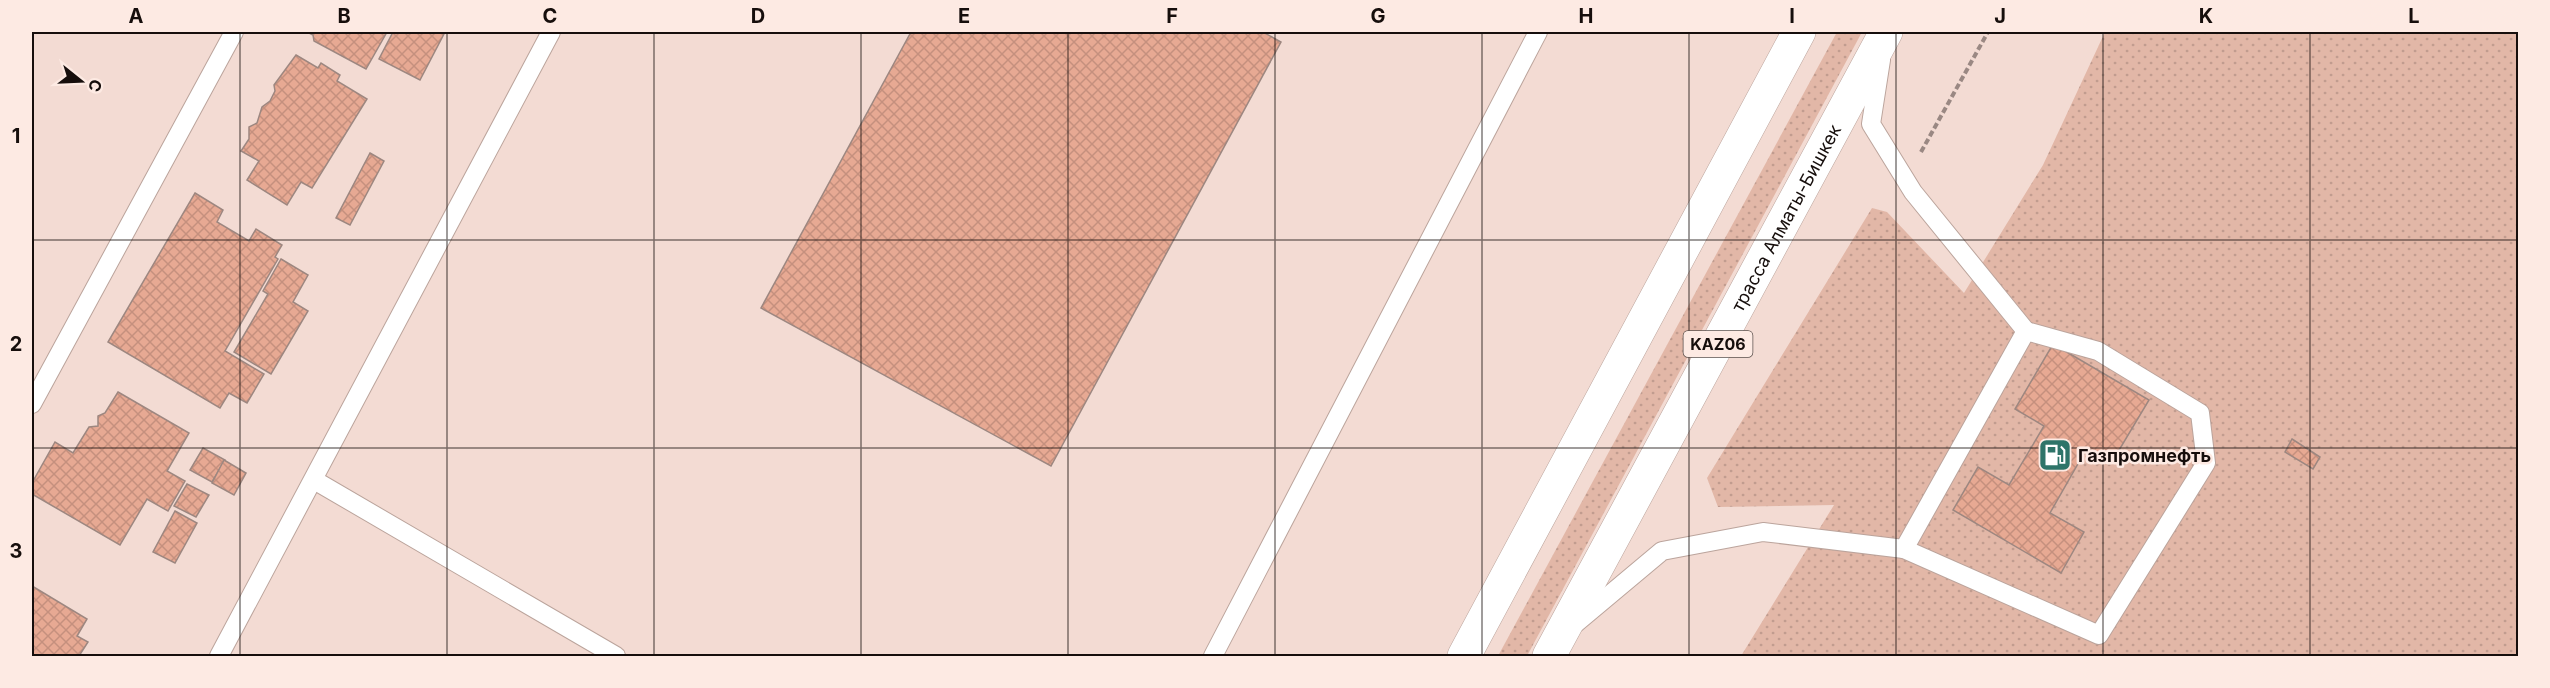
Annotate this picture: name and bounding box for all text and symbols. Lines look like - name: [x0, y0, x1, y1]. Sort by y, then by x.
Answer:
- text: A: [129, 4, 144, 28]
- text: B: [337, 4, 351, 28]
- text: C: [543, 4, 557, 28]
- text: D: [751, 4, 765, 28]
- text: E: [958, 4, 970, 28]
- text: F: [1166, 4, 1178, 28]
- text: G: [1370, 4, 1386, 28]
- text: H: [1579, 4, 1593, 28]
- text: I: [1789, 4, 1795, 28]
- text: J: [1994, 4, 2006, 28]
- text: K: [2199, 4, 2213, 28]
- text: L: [2408, 4, 2420, 28]
- north arrow: [51, 51, 111, 111]
- text: С: [84, 77, 107, 95]
- street label: трасса Алматы-Бишкек: [1727, 120, 1845, 315]
- text: 1: [12, 124, 20, 148]
- road number: KАZ06: [1684, 331, 1752, 357]
- text: 2: [10, 332, 22, 356]
- fuel station icon: Газпромнефть: [2037, 437, 2073, 473]
- place label: Газпромнефть: [2078, 445, 2211, 466]
- text: 3: [10, 539, 22, 563]

